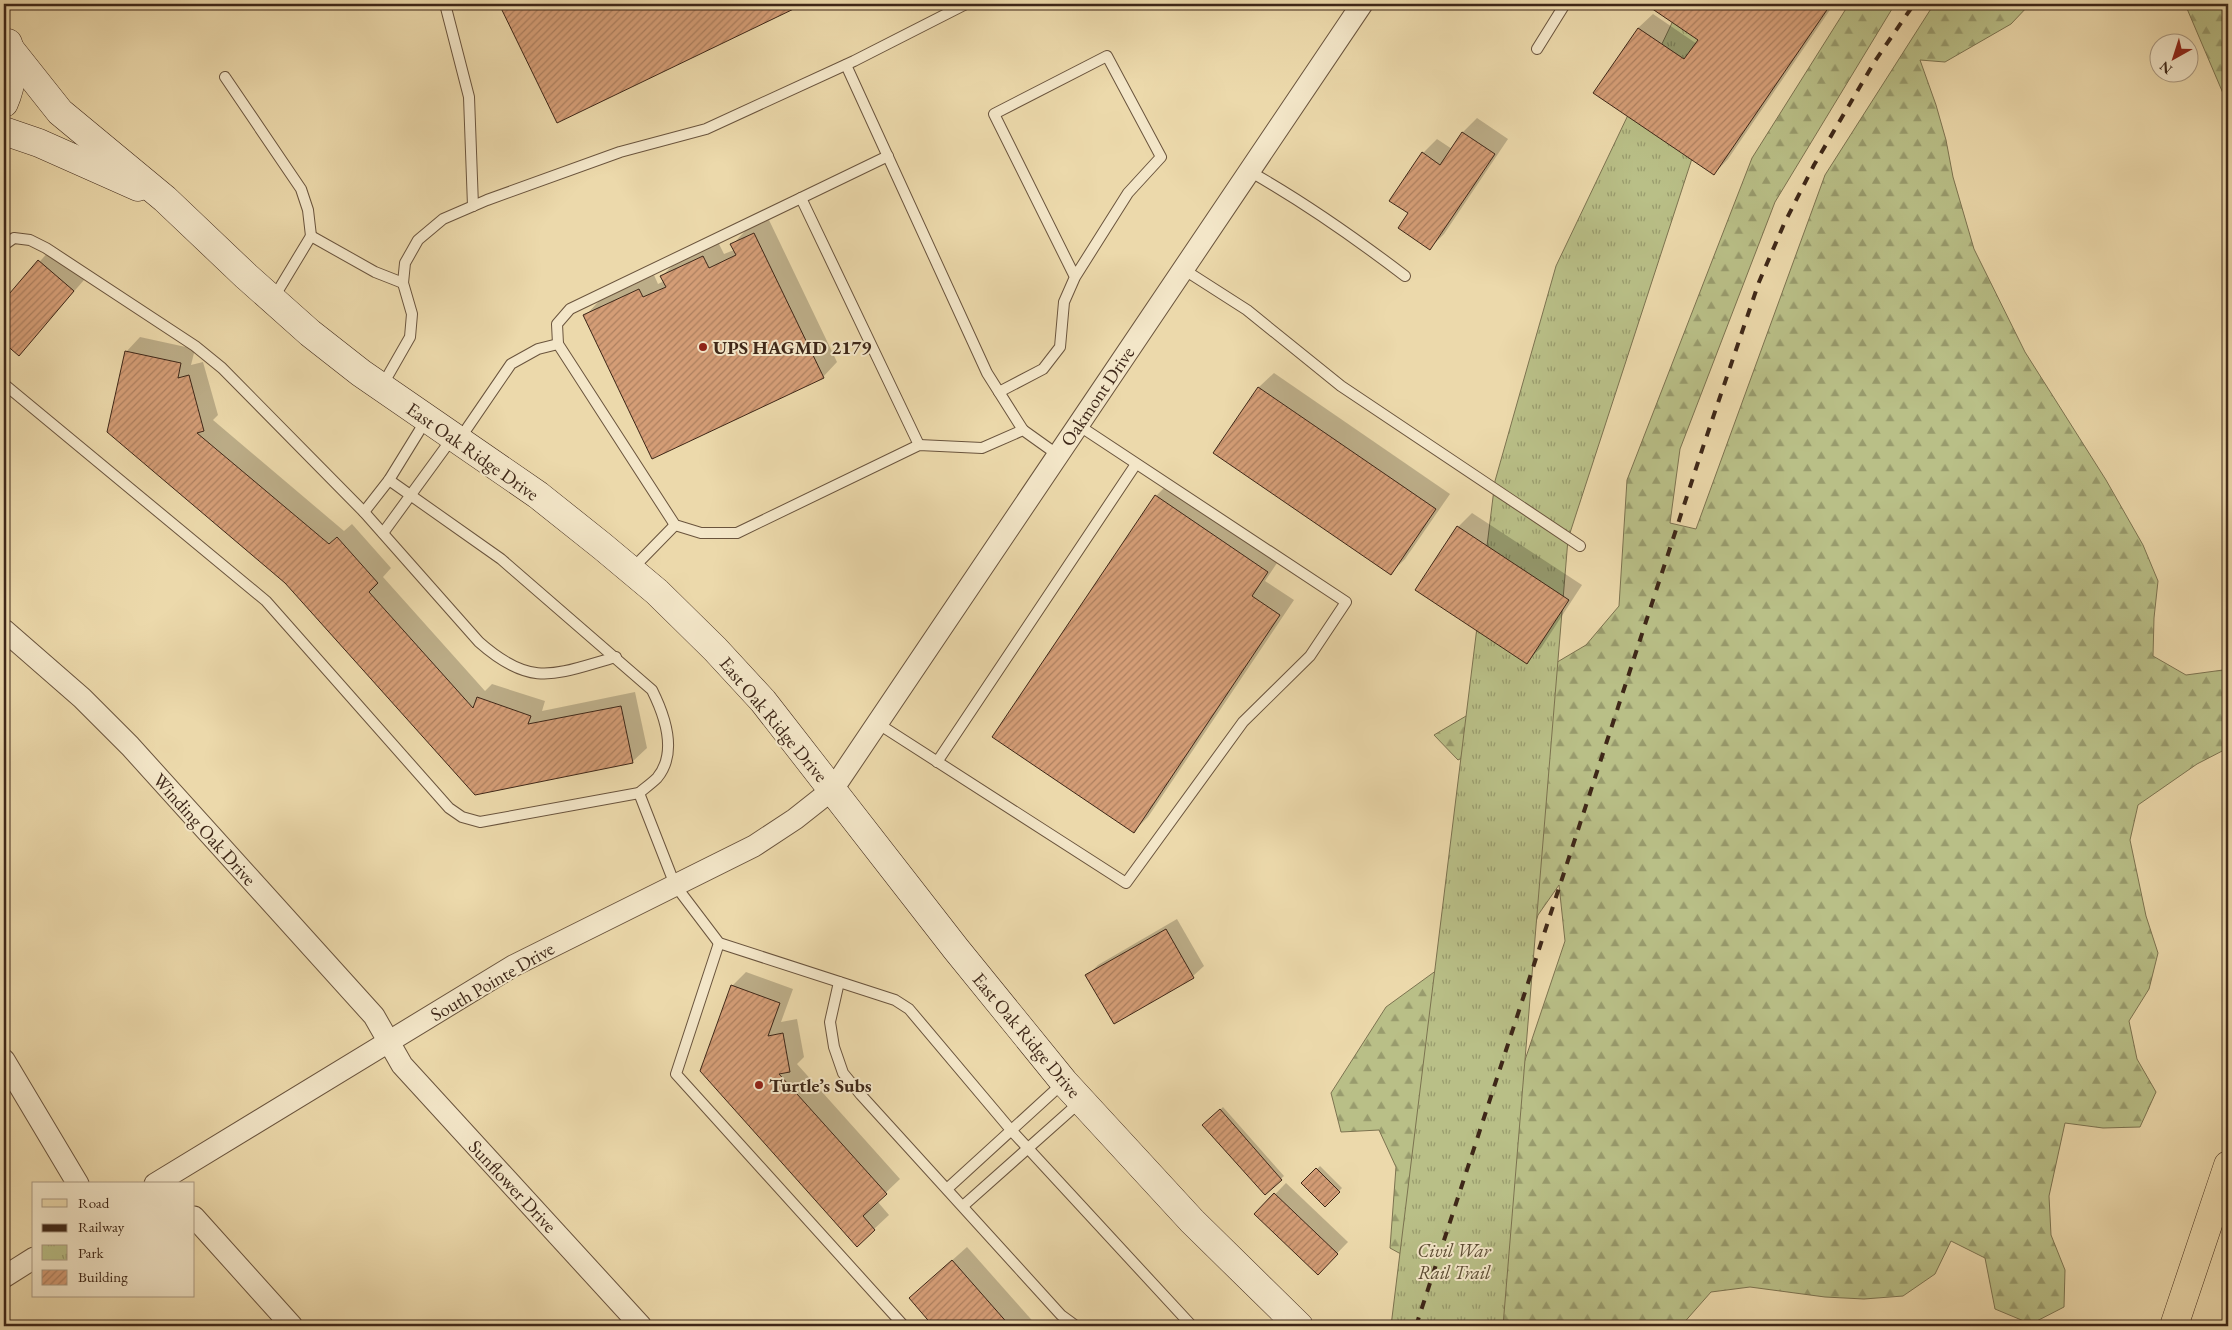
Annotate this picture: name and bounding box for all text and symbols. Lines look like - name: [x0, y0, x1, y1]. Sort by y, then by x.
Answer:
- north arrow: [2150, 32, 2200, 82]
- text: N: [2155, 57, 2176, 79]
- place label: UPS HAGMD 2179: [713, 335, 871, 360]
- marker: UPS HAGMD 2179: [697, 341, 709, 353]
- street label: Oakmont Drive: [1055, 341, 1140, 451]
- street label: East Oak Ridge Drive: [401, 396, 544, 506]
- street label: East Oak Ridge Drive: [714, 651, 833, 787]
- street label: Winding Oak Drive: [147, 768, 262, 891]
- street label: South Pointe Drive: [426, 936, 559, 1027]
- street label: East Oak Ridge Drive: [967, 967, 1086, 1103]
- place label: Turtle’s Subs: [769, 1073, 872, 1098]
- marker: Turtle’s Subs: [753, 1079, 765, 1091]
- street label: Sunflower Drive: [463, 1135, 562, 1238]
- legend: [32, 1182, 195, 1298]
- text: Road: [78, 1193, 110, 1212]
- text: Railway: [78, 1217, 125, 1236]
- park label: Civil War Rail Trail: [1417, 1238, 1492, 1285]
- text: Park: [78, 1243, 105, 1262]
- text: Building: [78, 1267, 128, 1286]

